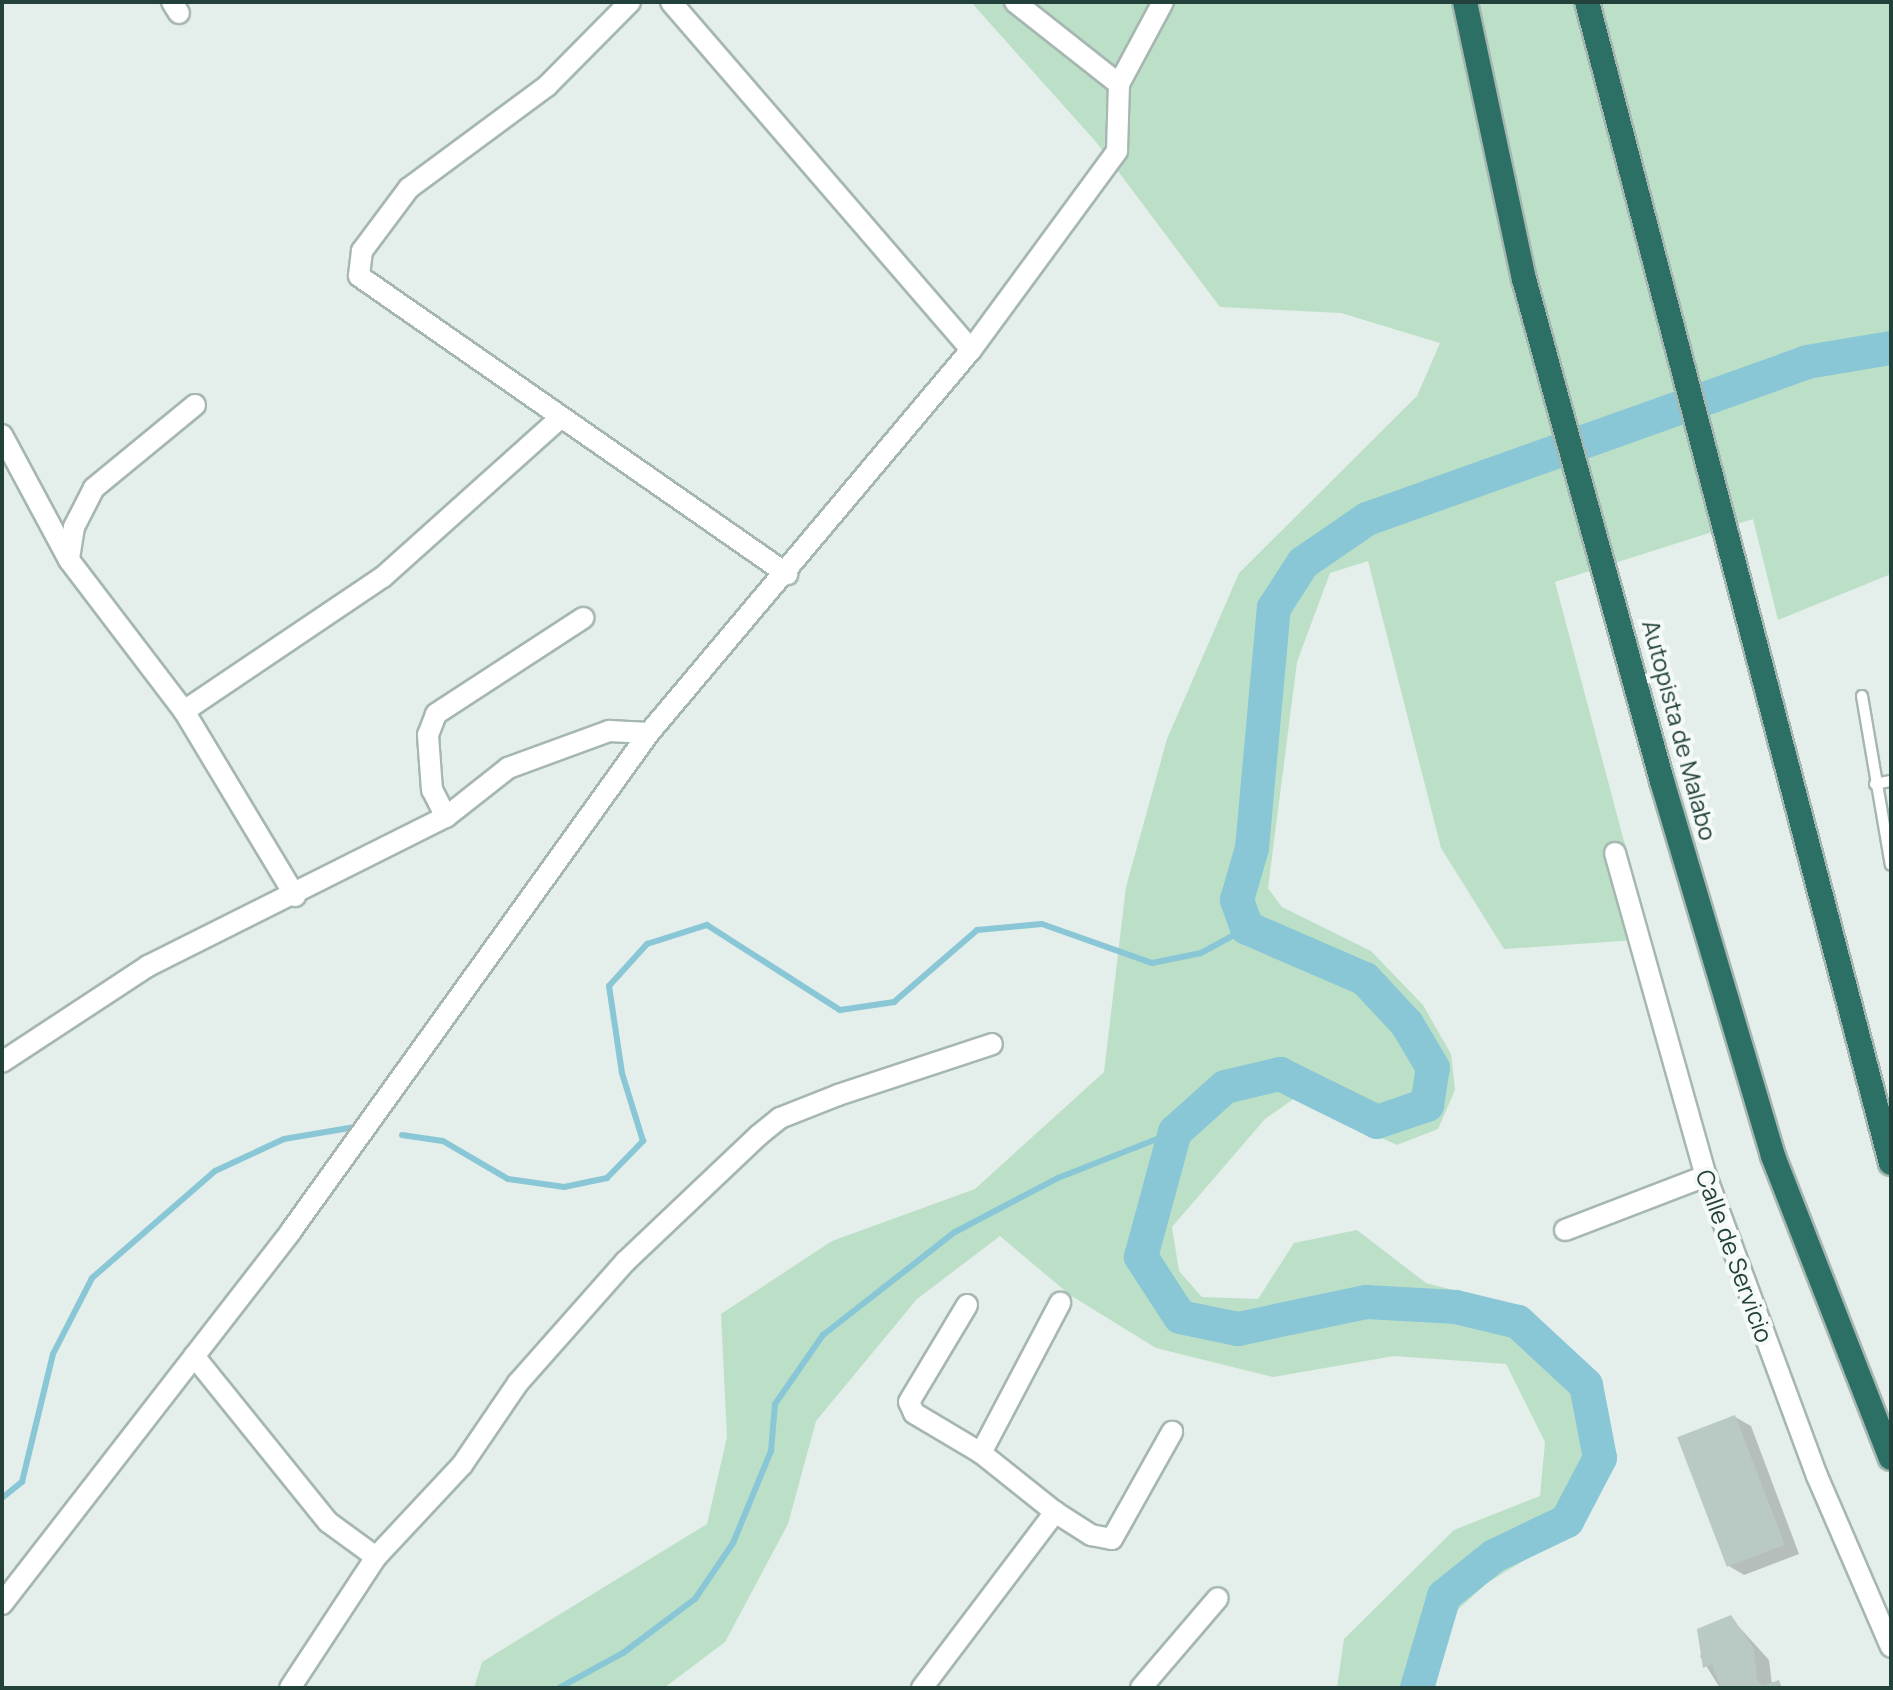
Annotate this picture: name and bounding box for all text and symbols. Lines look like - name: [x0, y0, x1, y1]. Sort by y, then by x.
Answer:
- street label: Autopista de Malabo: [1637, 617, 1723, 843]
- street label: Calle de Servicio: [1690, 1166, 1780, 1346]

